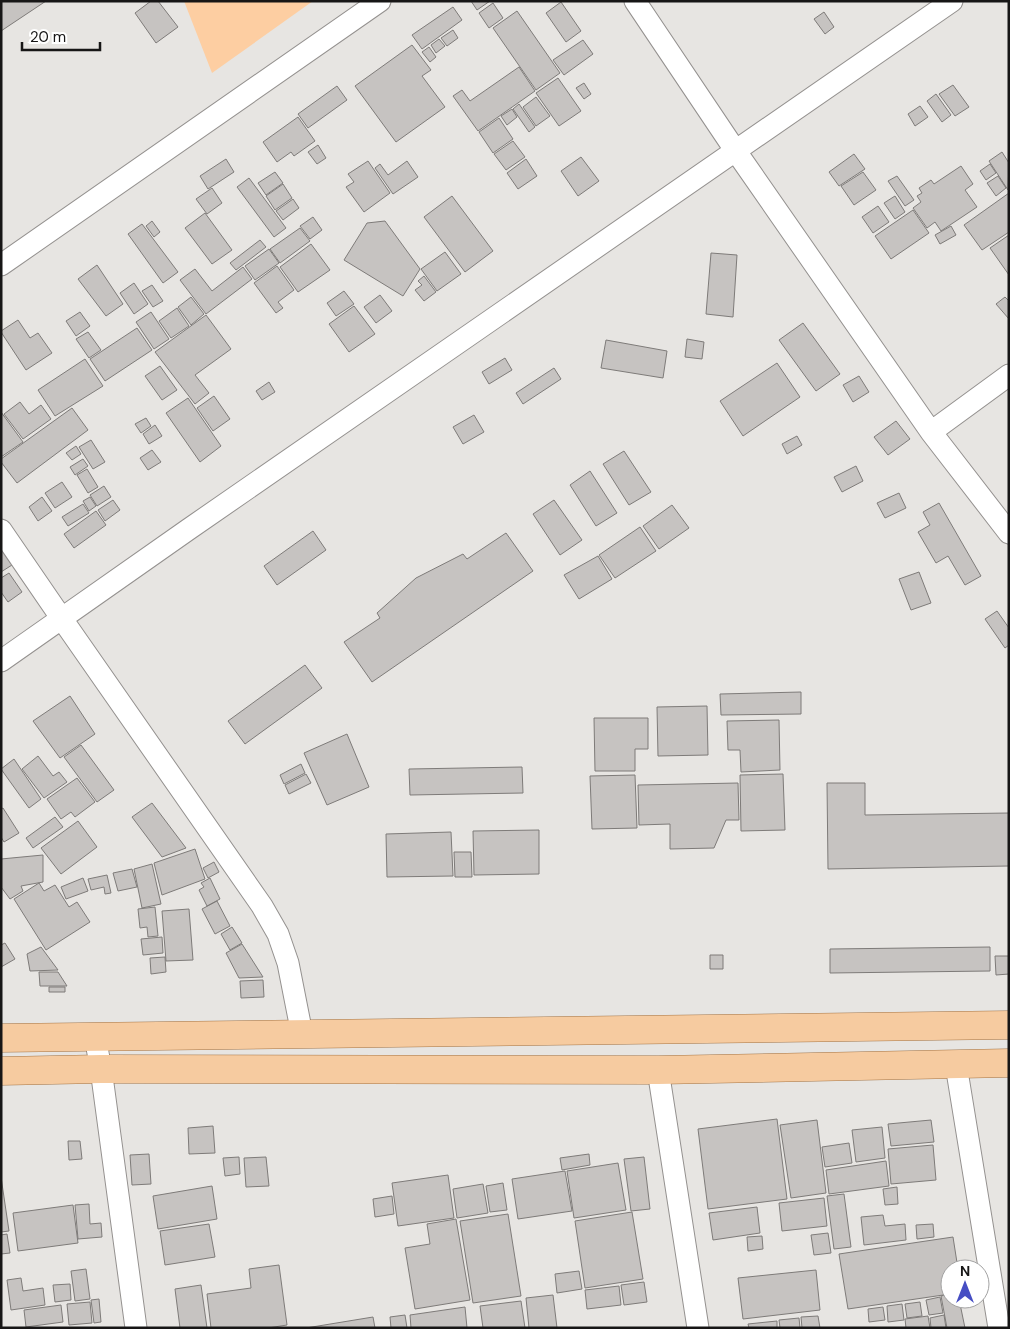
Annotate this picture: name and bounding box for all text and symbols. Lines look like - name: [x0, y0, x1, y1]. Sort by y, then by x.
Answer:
- scale bar: [22, 20, 100, 52]
- text: 20 m: [30, 27, 66, 47]
- north arrow: [940, 1259, 990, 1309]
- text: N: [960, 1262, 970, 1280]

